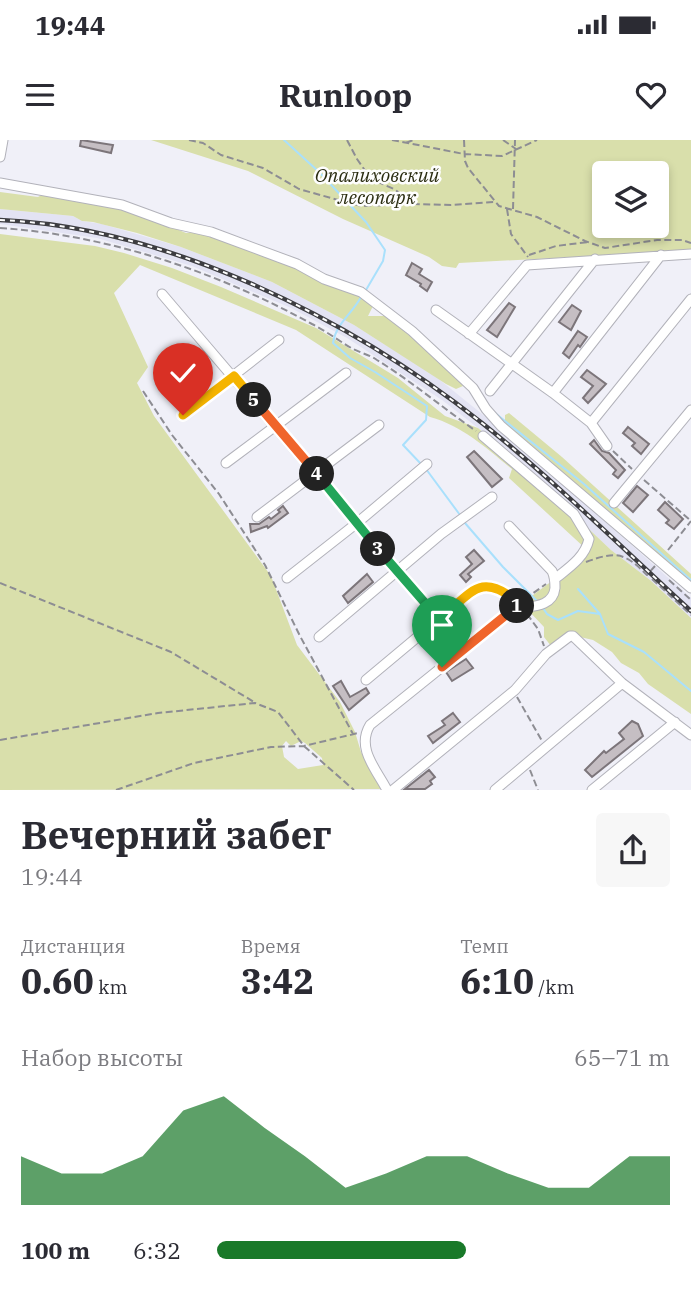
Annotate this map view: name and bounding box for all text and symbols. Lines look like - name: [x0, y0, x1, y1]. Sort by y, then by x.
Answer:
- text: 19:44: [35, 8, 105, 42]
- text: Runloop: [279, 74, 412, 116]
- icon: menu: [21, 76, 59, 114]
- icon: heart: [632, 76, 670, 114]
- map controls: [592, 161, 669, 238]
- button: layers: [592, 161, 669, 238]
- park label: Опалиховский лесопарк: [315, 163, 439, 209]
- pin: [153, 343, 213, 415]
- icon: check: [164, 354, 202, 392]
- pin: 5: [236, 383, 272, 418]
- text: 5: [248, 387, 259, 411]
- pin: 4: [300, 456, 334, 492]
- text: 4: [311, 461, 322, 485]
- pin: 3: [360, 532, 396, 566]
- text: 3: [372, 536, 383, 560]
- pin: 1: [500, 588, 534, 624]
- text: 1: [511, 593, 522, 617]
- pin: [412, 595, 472, 667]
- icon: arrive: [423, 606, 461, 644]
- text: Вечерний забег: [21, 810, 332, 859]
- button: share: [596, 813, 670, 887]
- text: 19:44: [21, 861, 83, 891]
- text: Дистанция: [21, 934, 126, 958]
- text: Время: [241, 934, 301, 958]
- text: Темп: [460, 934, 509, 958]
- text: 0.60: [21, 958, 94, 1004]
- text: 3:42: [241, 958, 314, 1004]
- text: 6:10: [460, 958, 534, 1004]
- text: km: [94, 975, 128, 999]
- text: /km: [534, 975, 575, 999]
- text: Набор высоты: [21, 1042, 183, 1072]
- text: 65–71 m: [574, 1042, 670, 1072]
- text: 100 m: [21, 1235, 90, 1265]
- text: 6:32: [133, 1235, 181, 1265]

